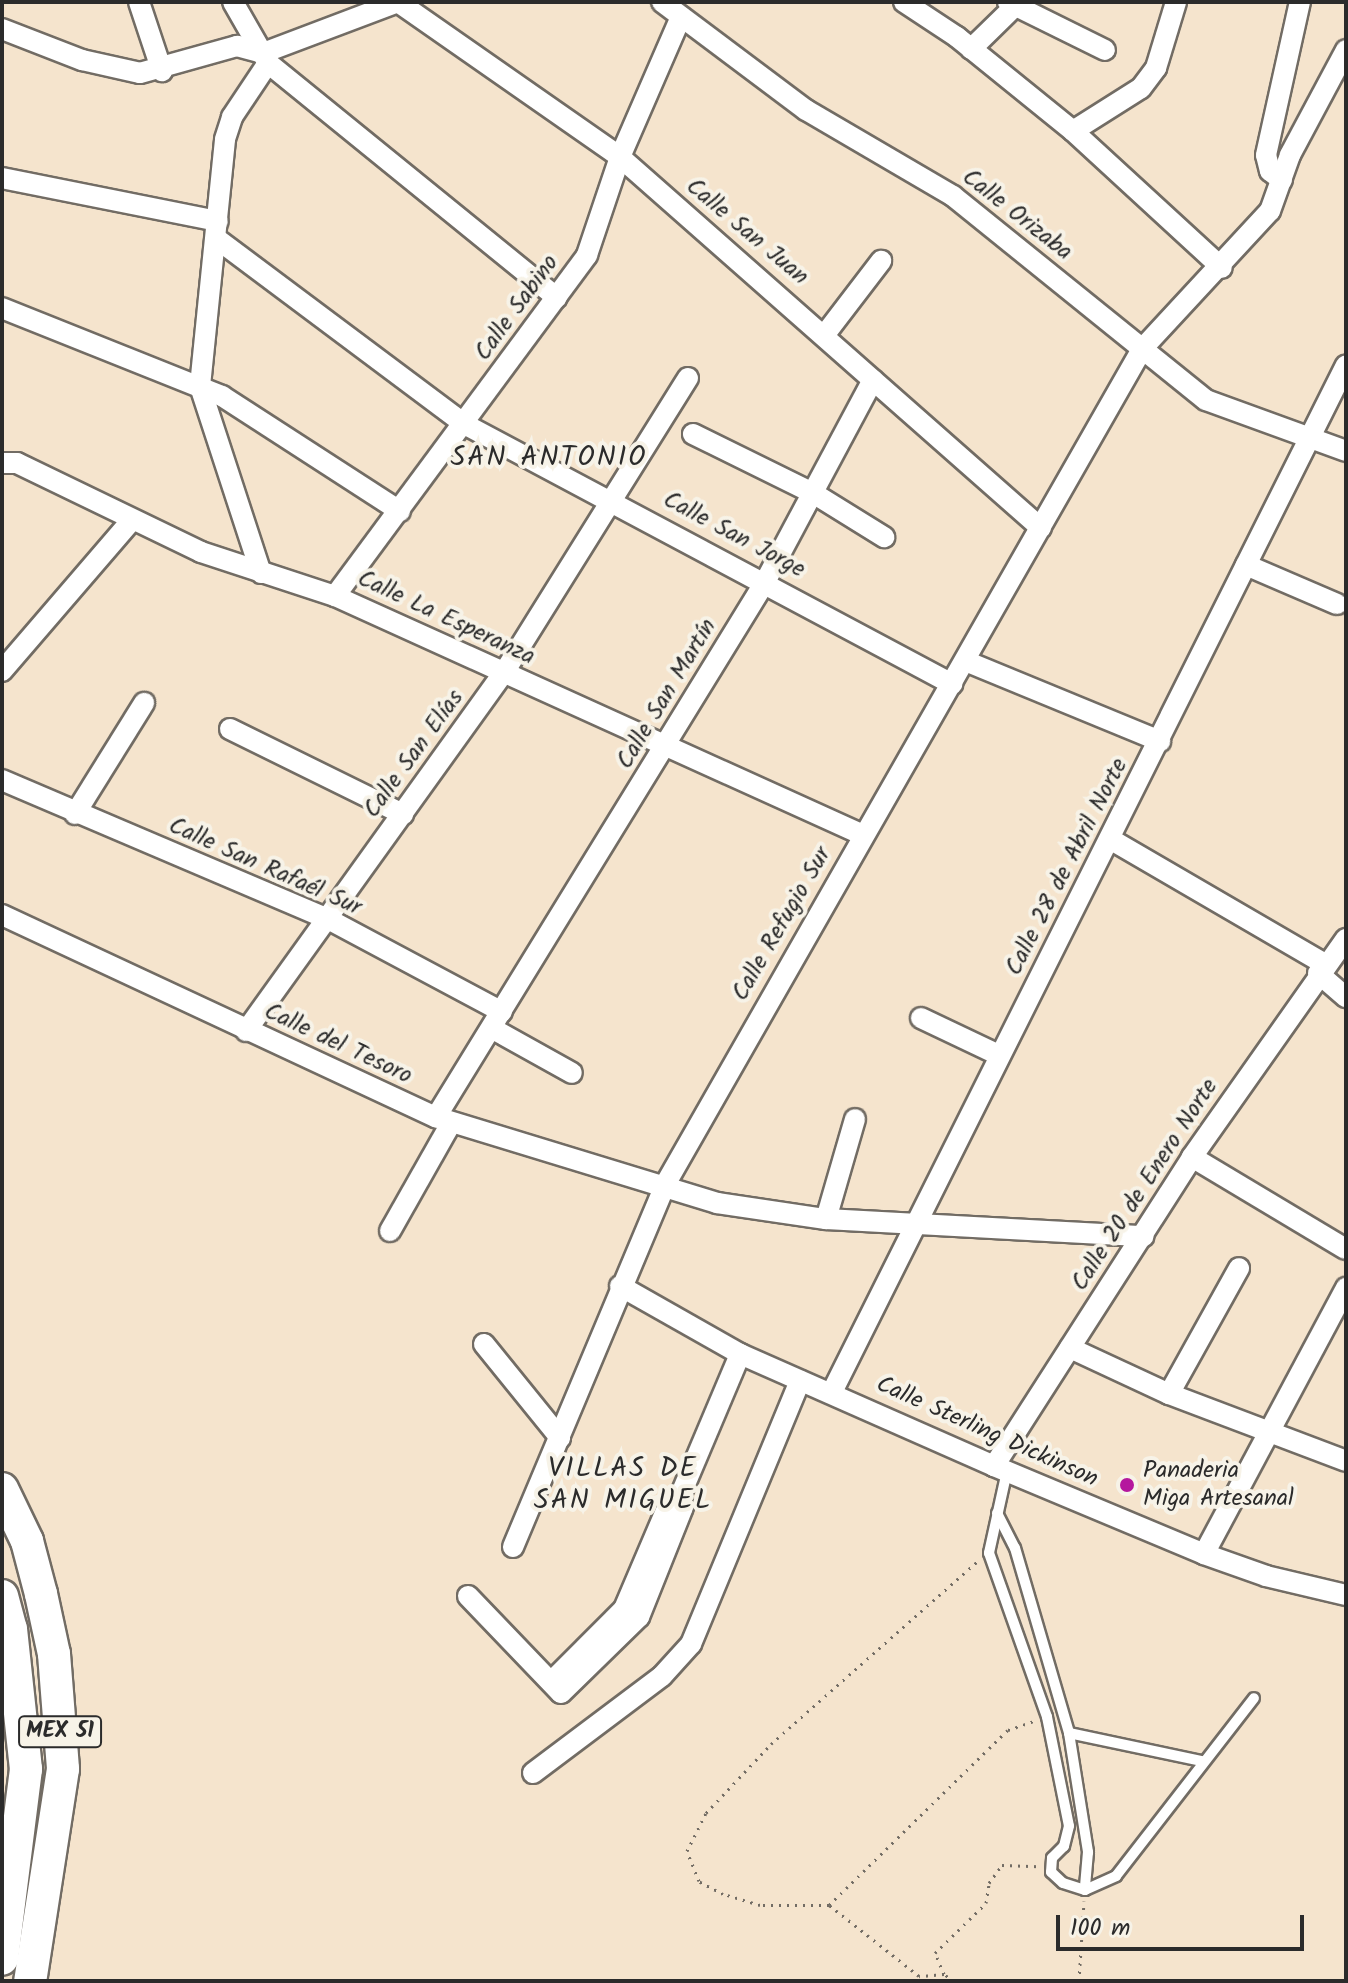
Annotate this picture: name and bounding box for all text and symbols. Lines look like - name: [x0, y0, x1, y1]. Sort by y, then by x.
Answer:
- street label: Calle Orizaba: [956, 163, 1078, 267]
- street label: Calle San Juan: [680, 172, 814, 292]
- street label: Calle Sabino: [469, 249, 565, 367]
- district label: SAN ANTONIO: [451, 441, 647, 475]
- street label: Calle San Jorge: [658, 486, 810, 584]
- street label: Calle La Esperanza: [353, 564, 539, 672]
- street label: Calle San Martín: [611, 614, 723, 774]
- street label: Calle San Elías: [358, 684, 470, 824]
- street label: Calle 28 de Abril Norte: [1000, 754, 1134, 980]
- street label: Calle San Rafaél Sur: [164, 812, 366, 922]
- street label: Calle Refugio Sur: [726, 842, 838, 1006]
- street label: Calle del Tesoro: [260, 997, 416, 1091]
- street label: Calle 20 de Enero Norte: [1066, 1074, 1224, 1296]
- street label: Calle Sterling Dickinson: [872, 1370, 1102, 1494]
- district label: VILLAS DE SAN MIGUEL: [534, 1452, 712, 1518]
- place label: Panaderia Miga Artesanal: [1143, 1457, 1294, 1513]
- marker: Panaderia Miga Artesanal: [1118, 1476, 1136, 1494]
- road number: MEX 51: [18, 1714, 102, 1750]
- scale bar: [1060, 1899, 1308, 1949]
- text: 100 m: [1070, 1909, 1130, 1948]

